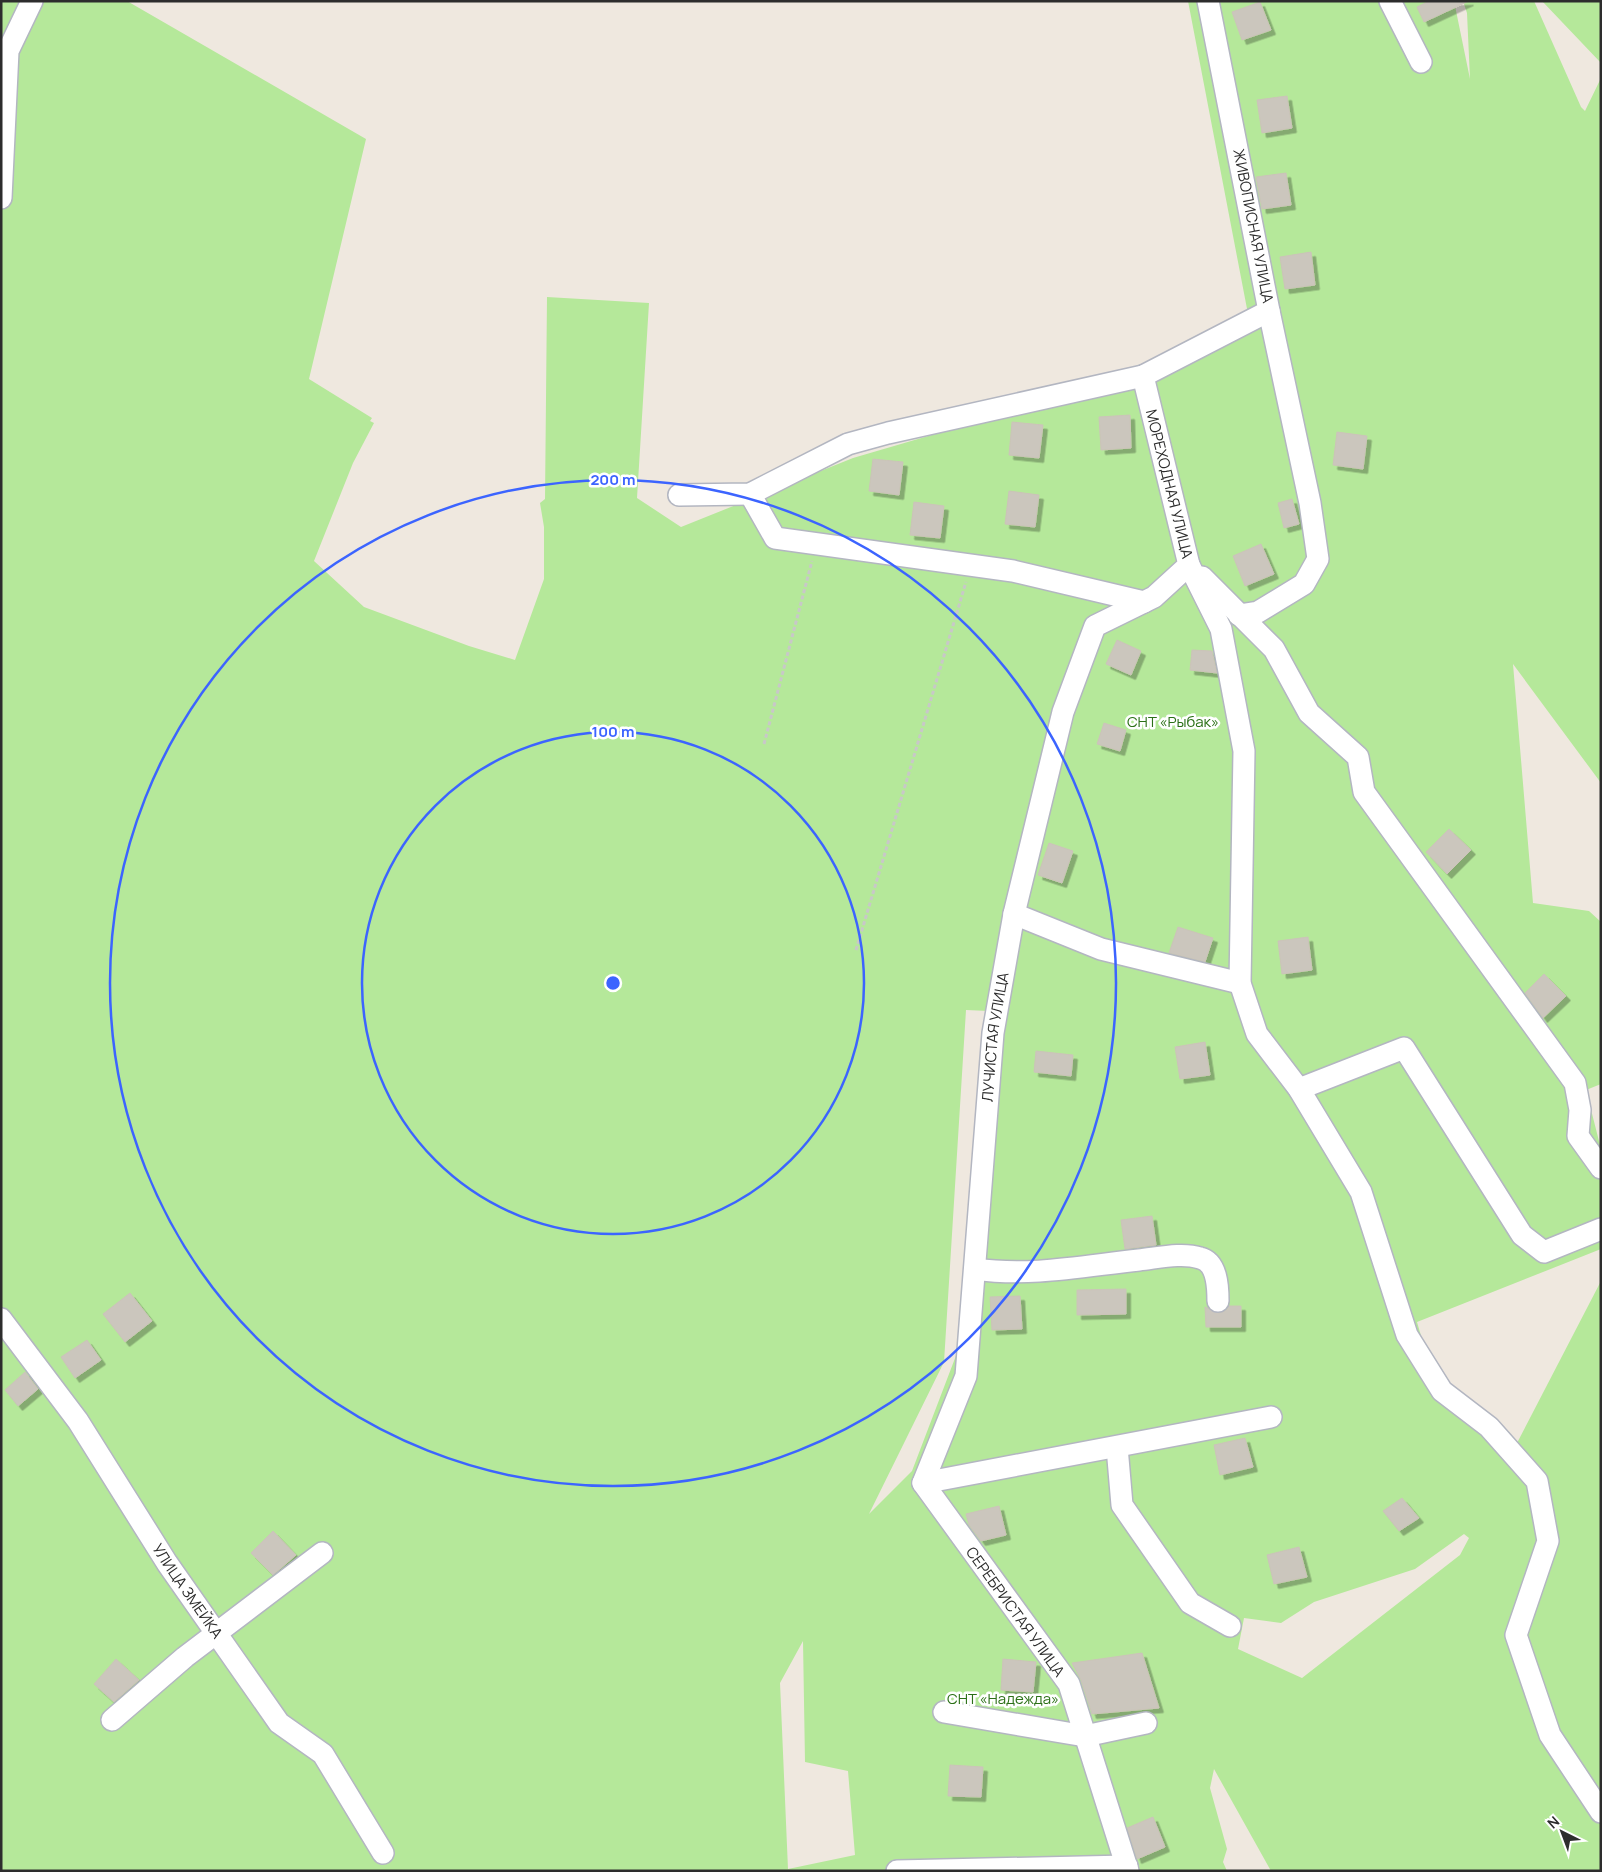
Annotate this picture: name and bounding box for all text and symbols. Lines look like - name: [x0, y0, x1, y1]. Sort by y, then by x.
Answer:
- street label: ЖИВОПИСНАЯ УЛИЦА: [1228, 147, 1279, 305]
- street label: МОРЕХОДНАЯ УЛИЦА: [1141, 407, 1198, 561]
- text: 200 m: [590, 469, 636, 490]
- park label: СНТ «Рыбак»: [1127, 711, 1219, 732]
- text: 100 m: [592, 721, 634, 742]
- street label: ЛУЧИСТАЯ УЛИЦА: [977, 970, 1014, 1103]
- centre of rings: [604, 974, 622, 992]
- street label: УЛИЦА ЗМЕЙКА: [147, 1539, 228, 1643]
- street label: СЕРЕБРИСТАЯ УЛИЦА: [961, 1542, 1070, 1681]
- park label: СНТ «Надежда»: [947, 1688, 1059, 1709]
- north arrow: [1537, 1807, 1587, 1857]
- text: N: [1543, 1812, 1563, 1832]

